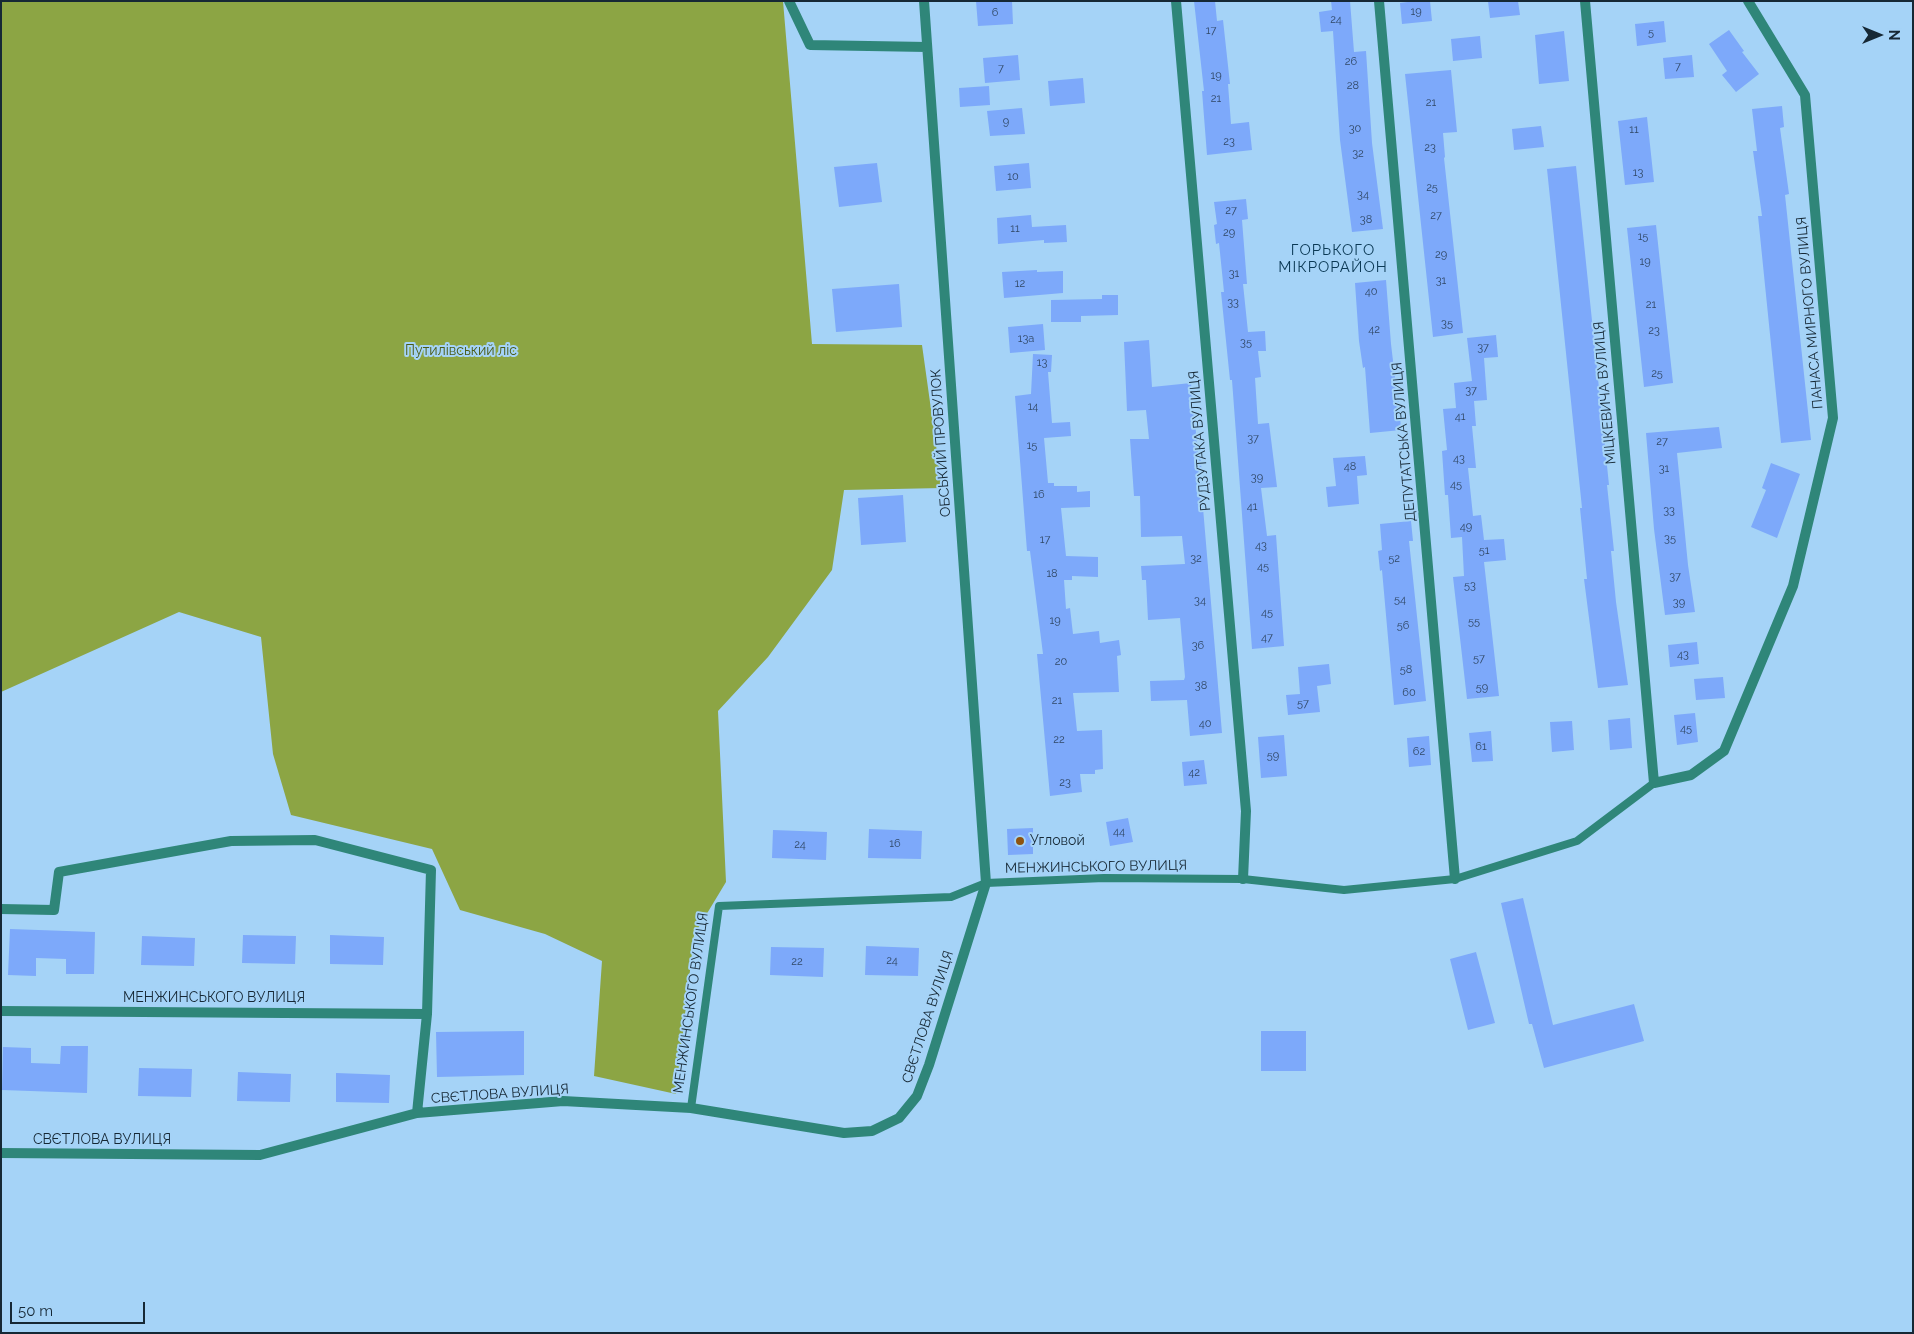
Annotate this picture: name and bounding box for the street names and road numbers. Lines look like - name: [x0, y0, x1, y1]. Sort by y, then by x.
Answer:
- street label: ПАНАСА МИРНОГО ВУЛИЦЯ: [1793, 216, 1827, 410]
- street label: МІЦКЕВИЧА ВУЛИЦЯ: [1590, 321, 1620, 465]
- street label: ДЕПУТАТСЬКА ВУЛИЦЯ: [1389, 362, 1419, 522]
- street label: ОБСЬКИЙ ПРОВУЛОК: [927, 368, 955, 518]
- street label: РУДЗУТАКА ВУЛИЦЯ: [1185, 370, 1215, 512]
- street label: МЕНЖИНСЬКОГО ВУЛИЦЯ: [1005, 857, 1187, 877]
- street label: МЕНЖИНСЬКОГО ВУЛИЦЯ: [670, 912, 712, 1094]
- street label: СВЄТЛОВА ВУЛИЦЯ: [899, 949, 957, 1085]
- street label: МЕНЖИНСЬКОГО ВУЛИЦЯ: [123, 990, 305, 1006]
- street label: СВЄТЛОВА ВУЛИЦЯ: [430, 1081, 570, 1107]
- street label: СВЄТЛОВА ВУЛИЦЯ: [33, 1132, 171, 1148]

